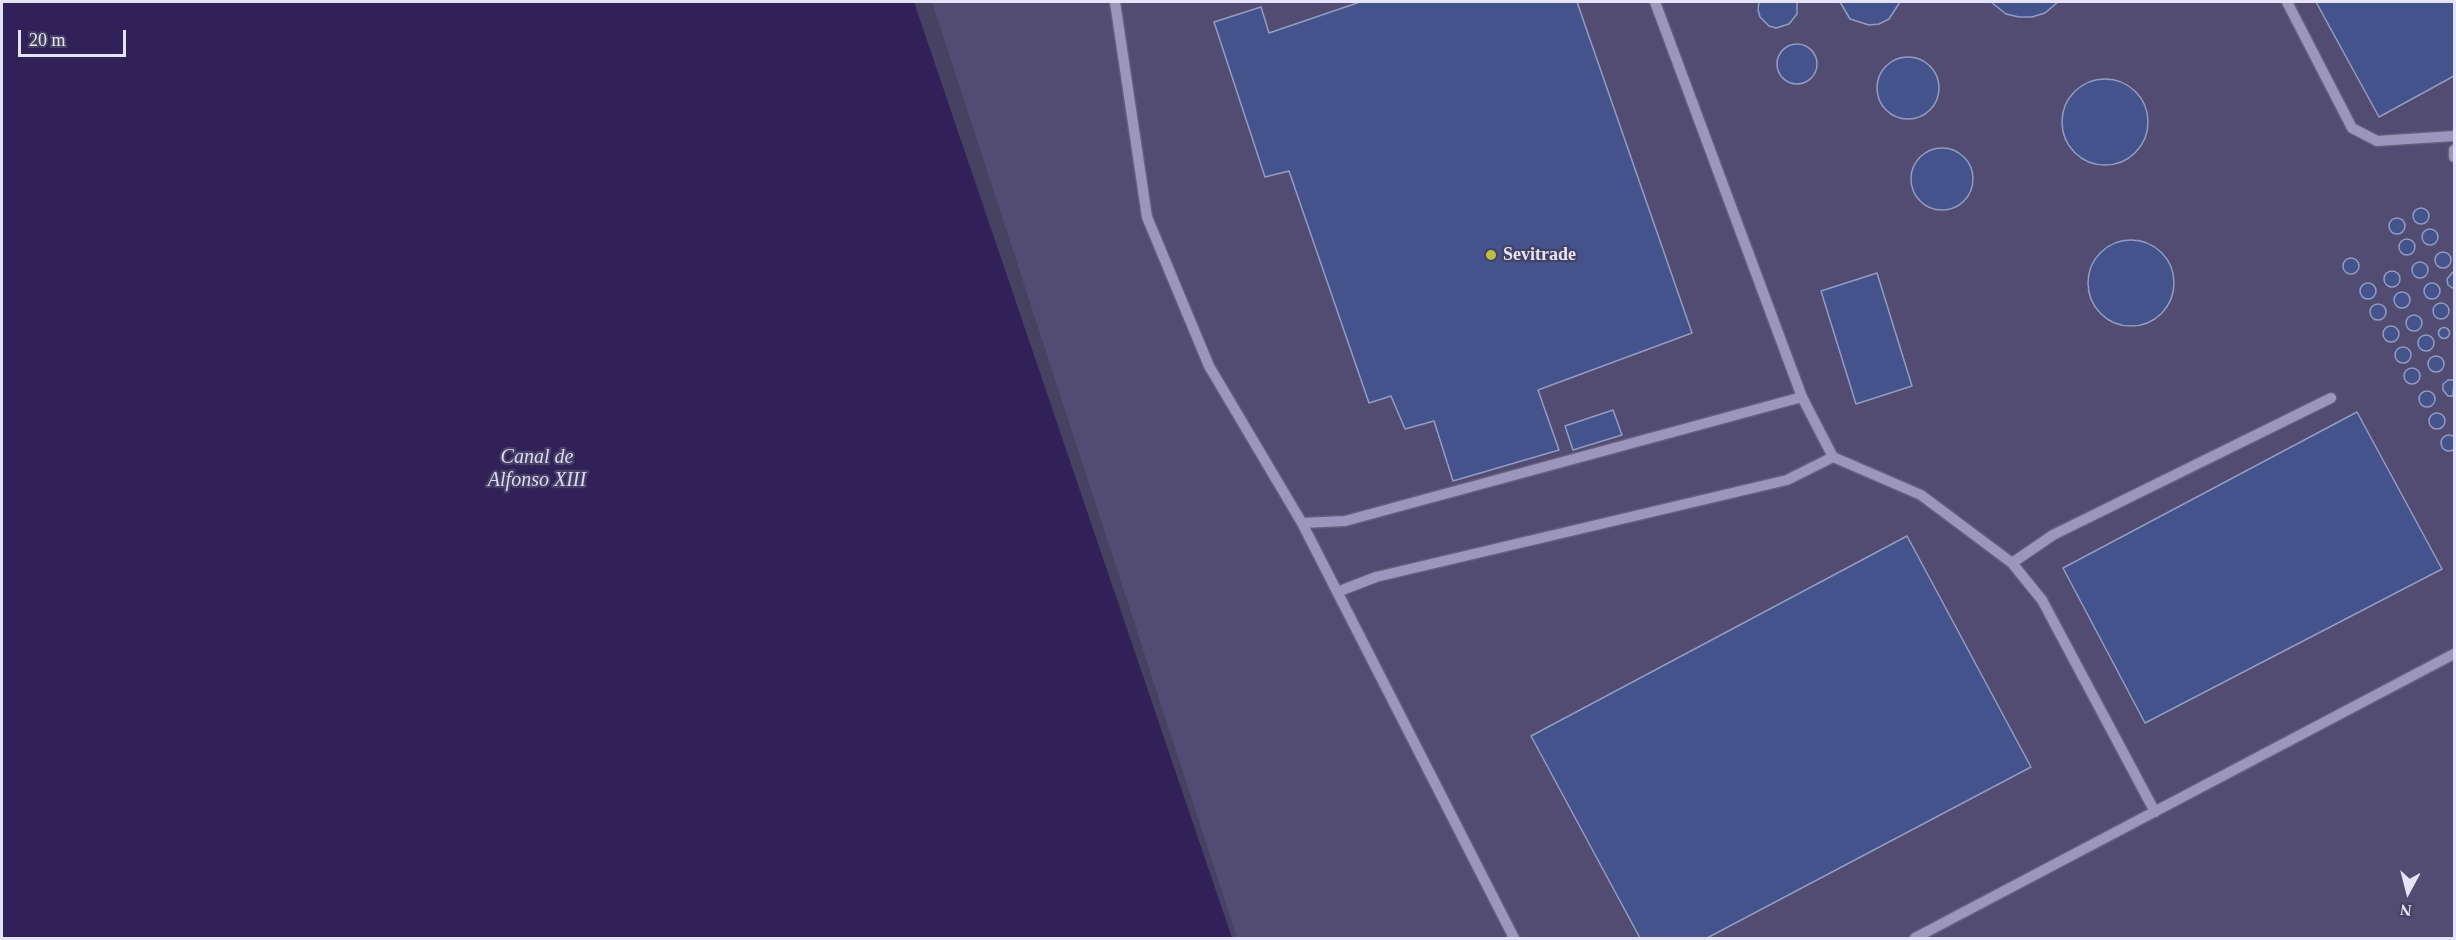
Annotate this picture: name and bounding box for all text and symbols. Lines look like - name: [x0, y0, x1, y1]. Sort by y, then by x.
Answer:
- scale bar: [21, 18, 129, 56]
- text: 20 m: [29, 30, 66, 50]
- place label: Sevitrade: [1503, 244, 1576, 266]
- marker: Sevitrade: [1484, 248, 1498, 262]
- water label: Canal de Alfonso XIII: [488, 446, 586, 493]
- north arrow: [2378, 862, 2438, 922]
- text: N: [2399, 901, 2413, 920]

